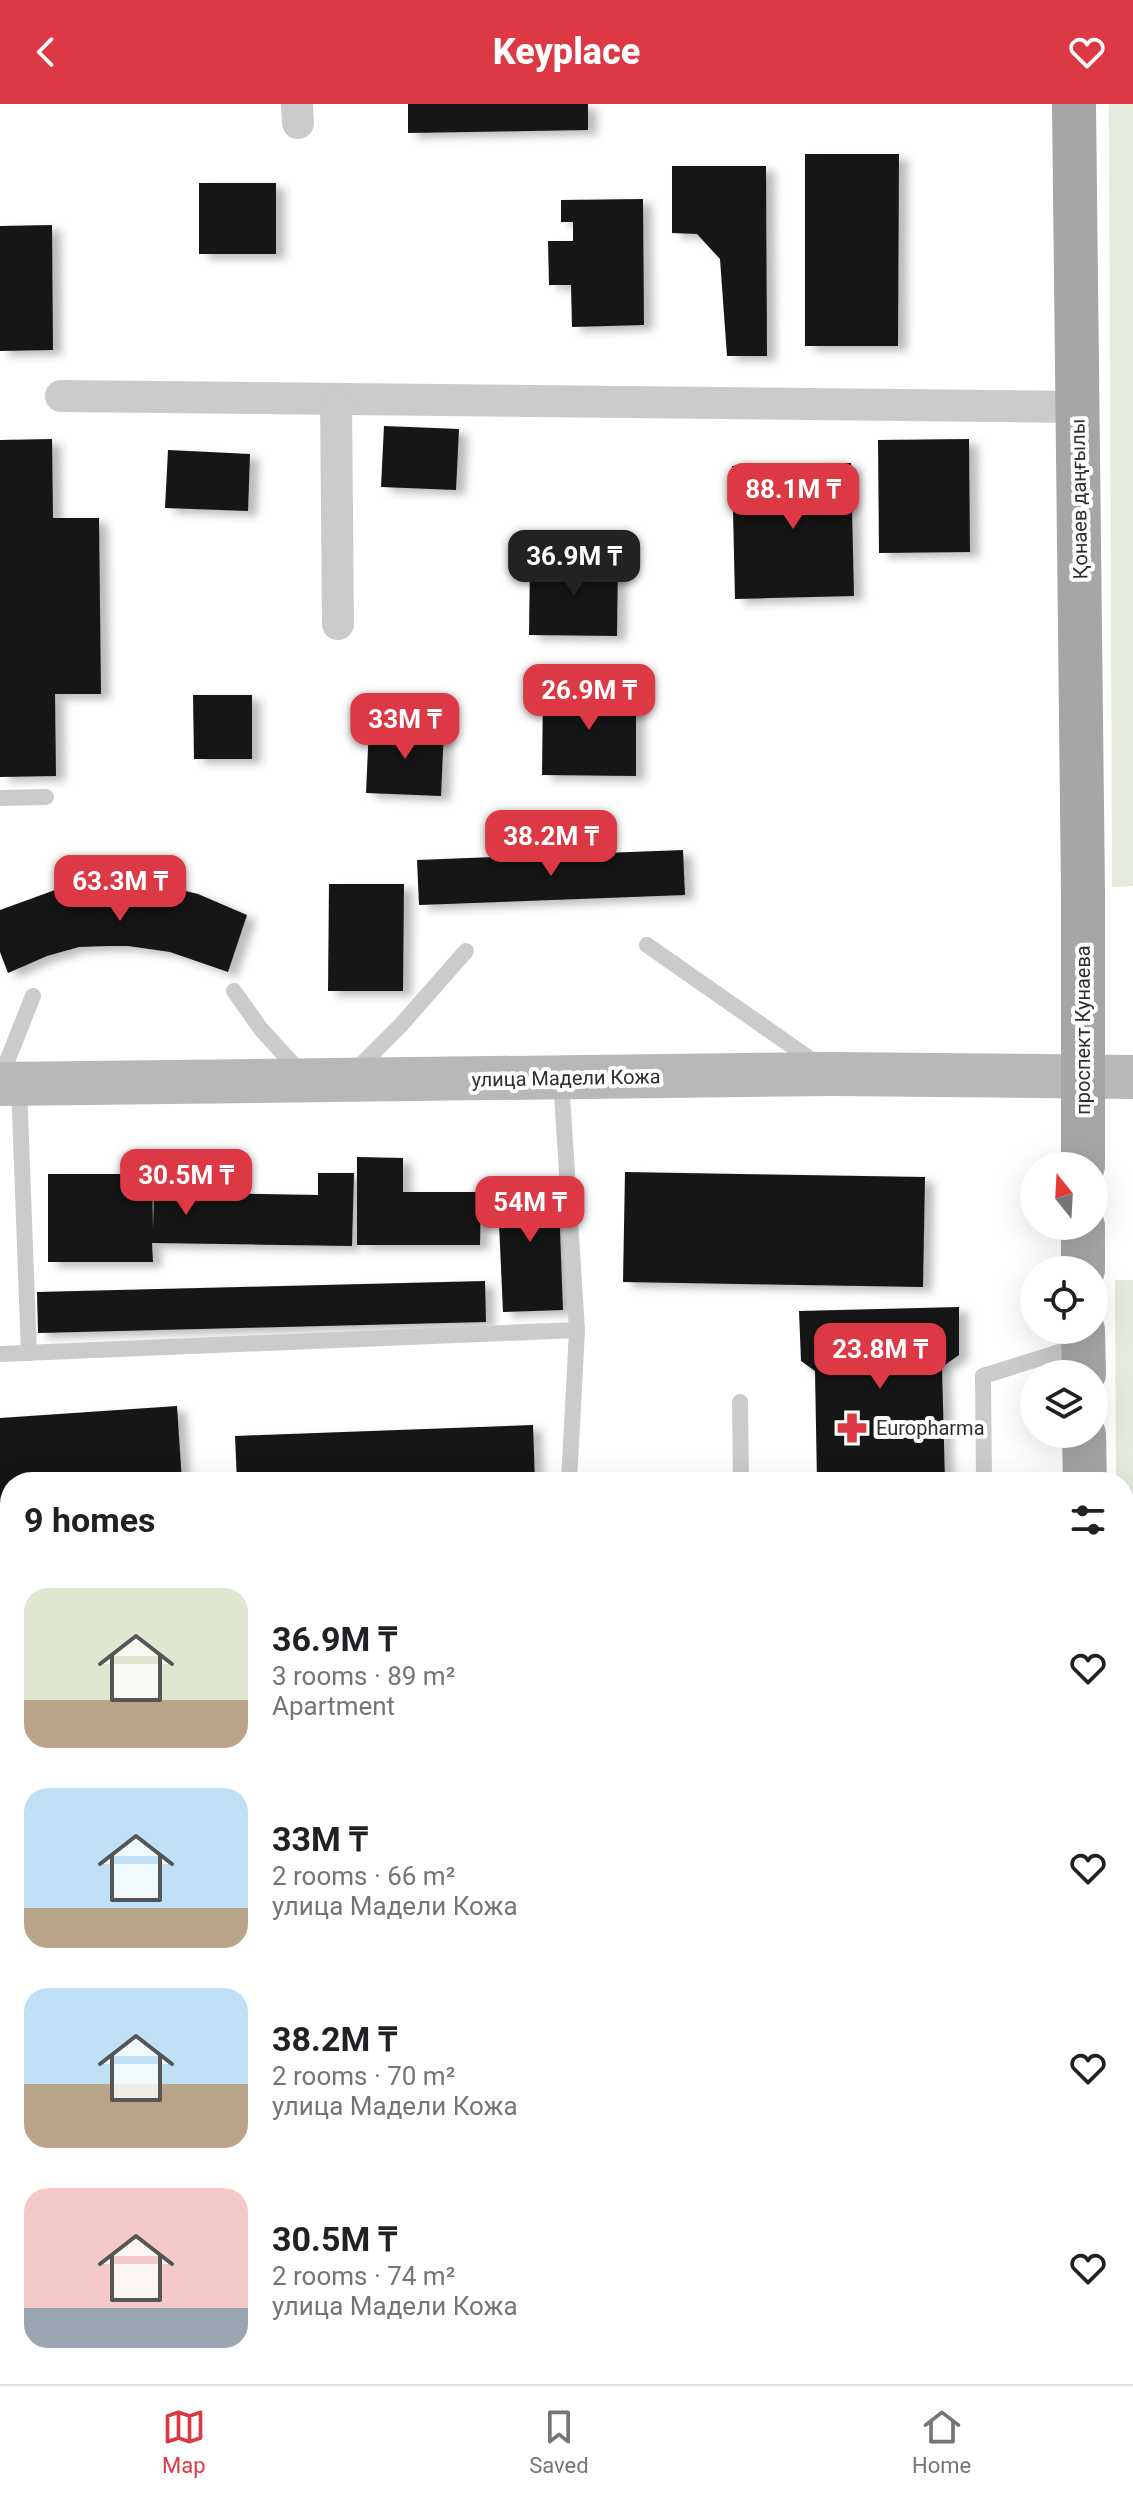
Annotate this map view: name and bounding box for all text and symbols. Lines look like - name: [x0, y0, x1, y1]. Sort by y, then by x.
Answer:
- icon: back: [24, 30, 68, 74]
- icon: heart: [1065, 30, 1109, 74]
- text: Keyplace: [493, 31, 640, 73]
- street label: Қонаев даңғылы: [1066, 418, 1092, 580]
- pin: 88.1M ₸: [719, 463, 867, 531]
- text: 88.1M ₸: [745, 474, 841, 504]
- pin: 36.9M ₸: [500, 530, 648, 598]
- text: 36.9M ₸: [526, 541, 622, 571]
- pin: 26.9M ₸: [515, 664, 663, 732]
- text: 26.9M ₸: [541, 675, 637, 705]
- pin: 33M ₸: [349, 693, 461, 761]
- text: 33M ₸: [368, 704, 442, 734]
- pin: 38.2M ₸: [477, 810, 625, 878]
- text: 38.2M ₸: [503, 821, 599, 851]
- pin: 63.3M ₸: [46, 855, 194, 923]
- text: 63.3M ₸: [72, 866, 168, 896]
- street label: проспект Кунаева: [1071, 945, 1095, 1115]
- street label: улица Мадели Кожа: [471, 1064, 661, 1092]
- pin: 30.5M ₸: [112, 1149, 260, 1217]
- north arrow: [1020, 1152, 1108, 1240]
- map controls: [1020, 1152, 1108, 1448]
- text: 30.5M ₸: [138, 1160, 234, 1190]
- pin: 54M ₸: [474, 1176, 586, 1244]
- text: 54M ₸: [493, 1187, 567, 1217]
- button: locate: [1020, 1256, 1108, 1344]
- pin: 23.8M ₸: [806, 1323, 954, 1391]
- text: 23.8M ₸: [832, 1334, 928, 1364]
- button: layers: [1020, 1360, 1108, 1448]
- pharmacy icon: Europharma: [835, 1411, 869, 1445]
- place label: Europharma: [876, 1416, 985, 1440]
- icon: filters: [1066, 1498, 1110, 1542]
- text: 9 homes: [24, 1500, 155, 1540]
- text: 36.9M ₸: [272, 1619, 397, 1659]
- icon: home: [88, 1620, 184, 1716]
- icon: heart: [1066, 1646, 1110, 1690]
- text: 3 rooms · 89 m²: [272, 1661, 455, 1691]
- text: Apartment: [272, 1691, 395, 1721]
- text: 33M ₸: [272, 1819, 368, 1859]
- icon: home: [88, 1820, 184, 1916]
- icon: heart: [1066, 1846, 1110, 1890]
- text: 2 rooms · 66 m²: [272, 1861, 455, 1891]
- text: улица Мадели Кожа: [272, 1891, 518, 1921]
- text: 38.2M ₸: [272, 2019, 397, 2059]
- icon: home: [88, 2020, 184, 2116]
- icon: heart: [1066, 2046, 1110, 2090]
- text: 2 rooms · 70 m²: [272, 2061, 455, 2091]
- text: улица Мадели Кожа: [272, 2091, 518, 2121]
- text: 30.5M ₸: [272, 2219, 397, 2259]
- icon: home: [88, 2220, 184, 2316]
- icon: heart: [1066, 2246, 1110, 2290]
- text: 2 rooms · 74 m²: [272, 2261, 455, 2291]
- text: улица Мадели Кожа: [272, 2291, 518, 2321]
- tab: Map: [162, 2405, 206, 2478]
- tab: Saved: [529, 2405, 589, 2478]
- tab: Home: [912, 2405, 971, 2478]

